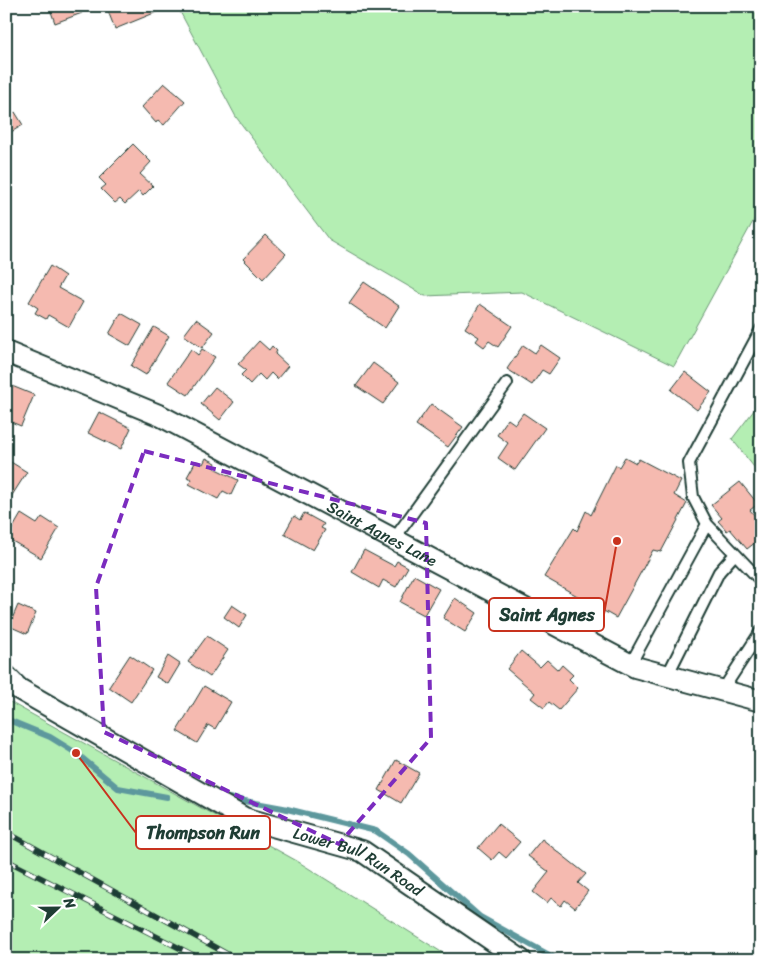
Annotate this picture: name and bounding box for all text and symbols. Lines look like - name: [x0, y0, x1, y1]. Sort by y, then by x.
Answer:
- street label: Saint Agnes Lane: [322, 492, 443, 575]
- callout: Saint Agnes: [489, 598, 604, 631]
- text: Saint Agnes: [498, 599, 596, 631]
- callout: Thompson Run: [136, 816, 270, 849]
- text: Thompson Run: [146, 817, 260, 849]
- street label: Lower Bull Run Road: [290, 818, 431, 905]
- north arrow: [32, 884, 82, 934]
- text: N: [56, 893, 83, 913]

